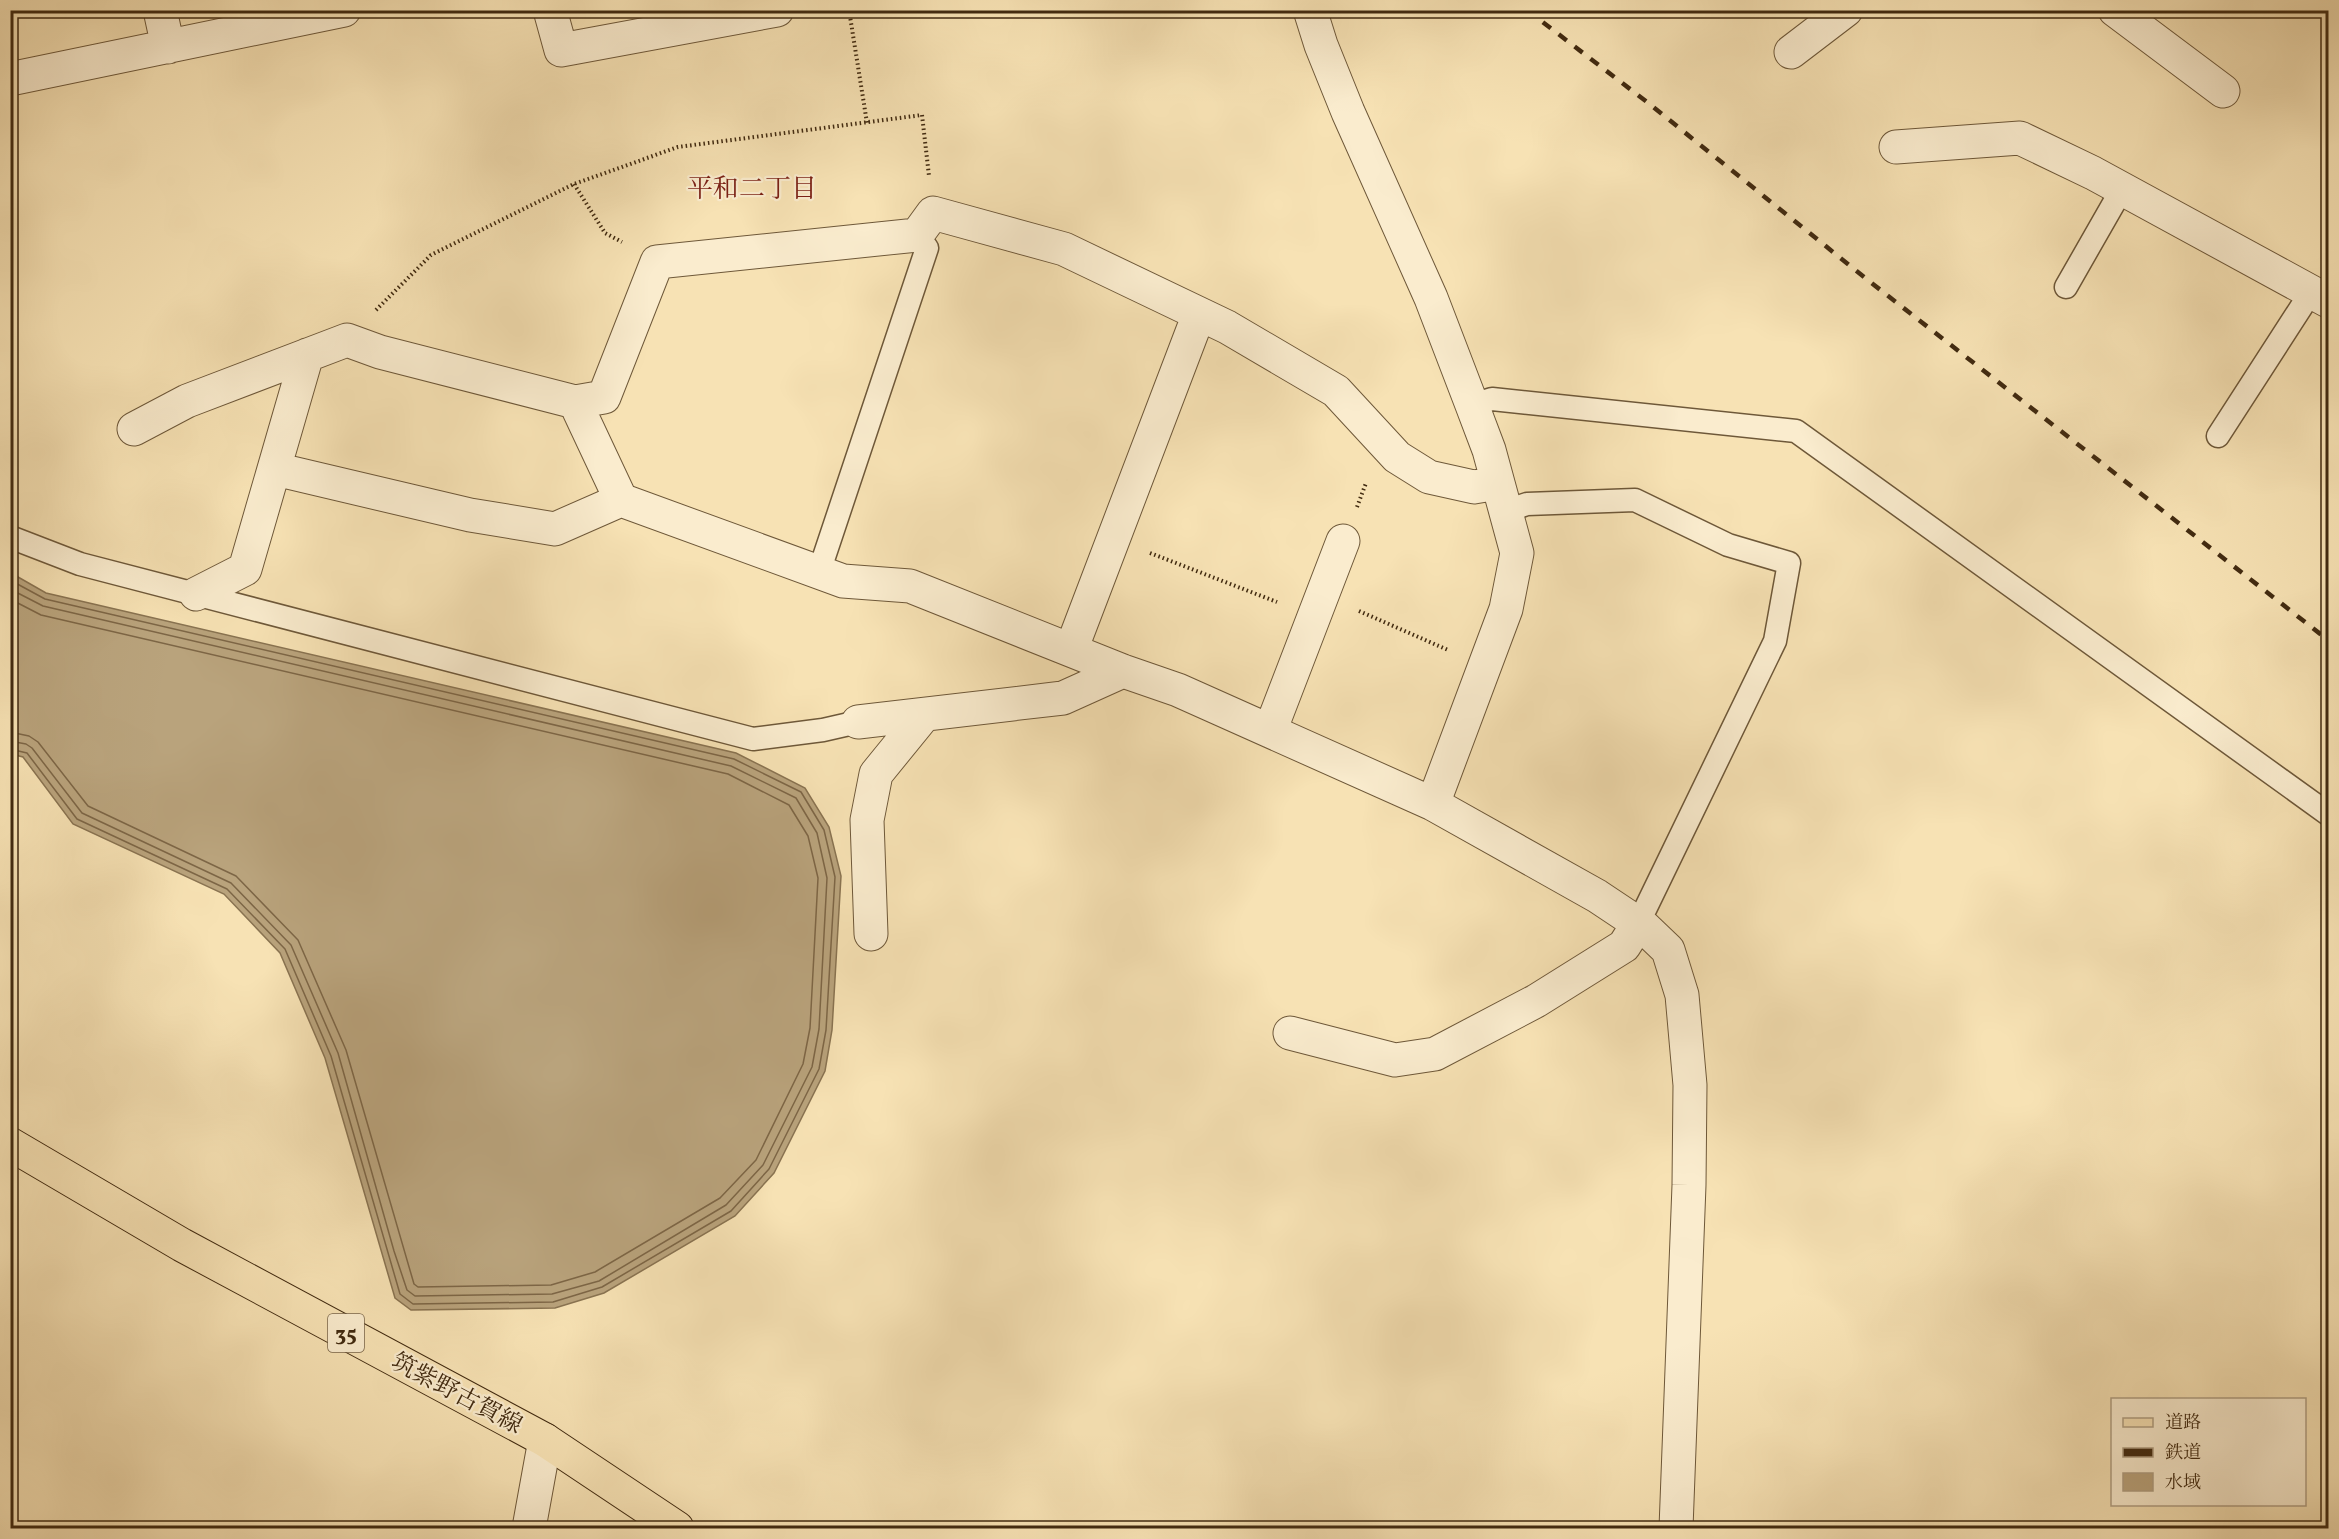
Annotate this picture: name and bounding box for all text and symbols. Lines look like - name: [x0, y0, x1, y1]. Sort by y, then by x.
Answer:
- district label: 平和二丁目: [687, 172, 817, 208]
- road number: 35: [328, 1314, 364, 1352]
- street label: 筑紫野古賀線: [385, 1346, 528, 1444]
- legend: [2111, 1398, 2306, 1506]
- text: 道路: [2165, 1411, 2201, 1436]
- text: 鉄道: [2165, 1441, 2201, 1466]
- text: 水域: [2165, 1471, 2201, 1496]

